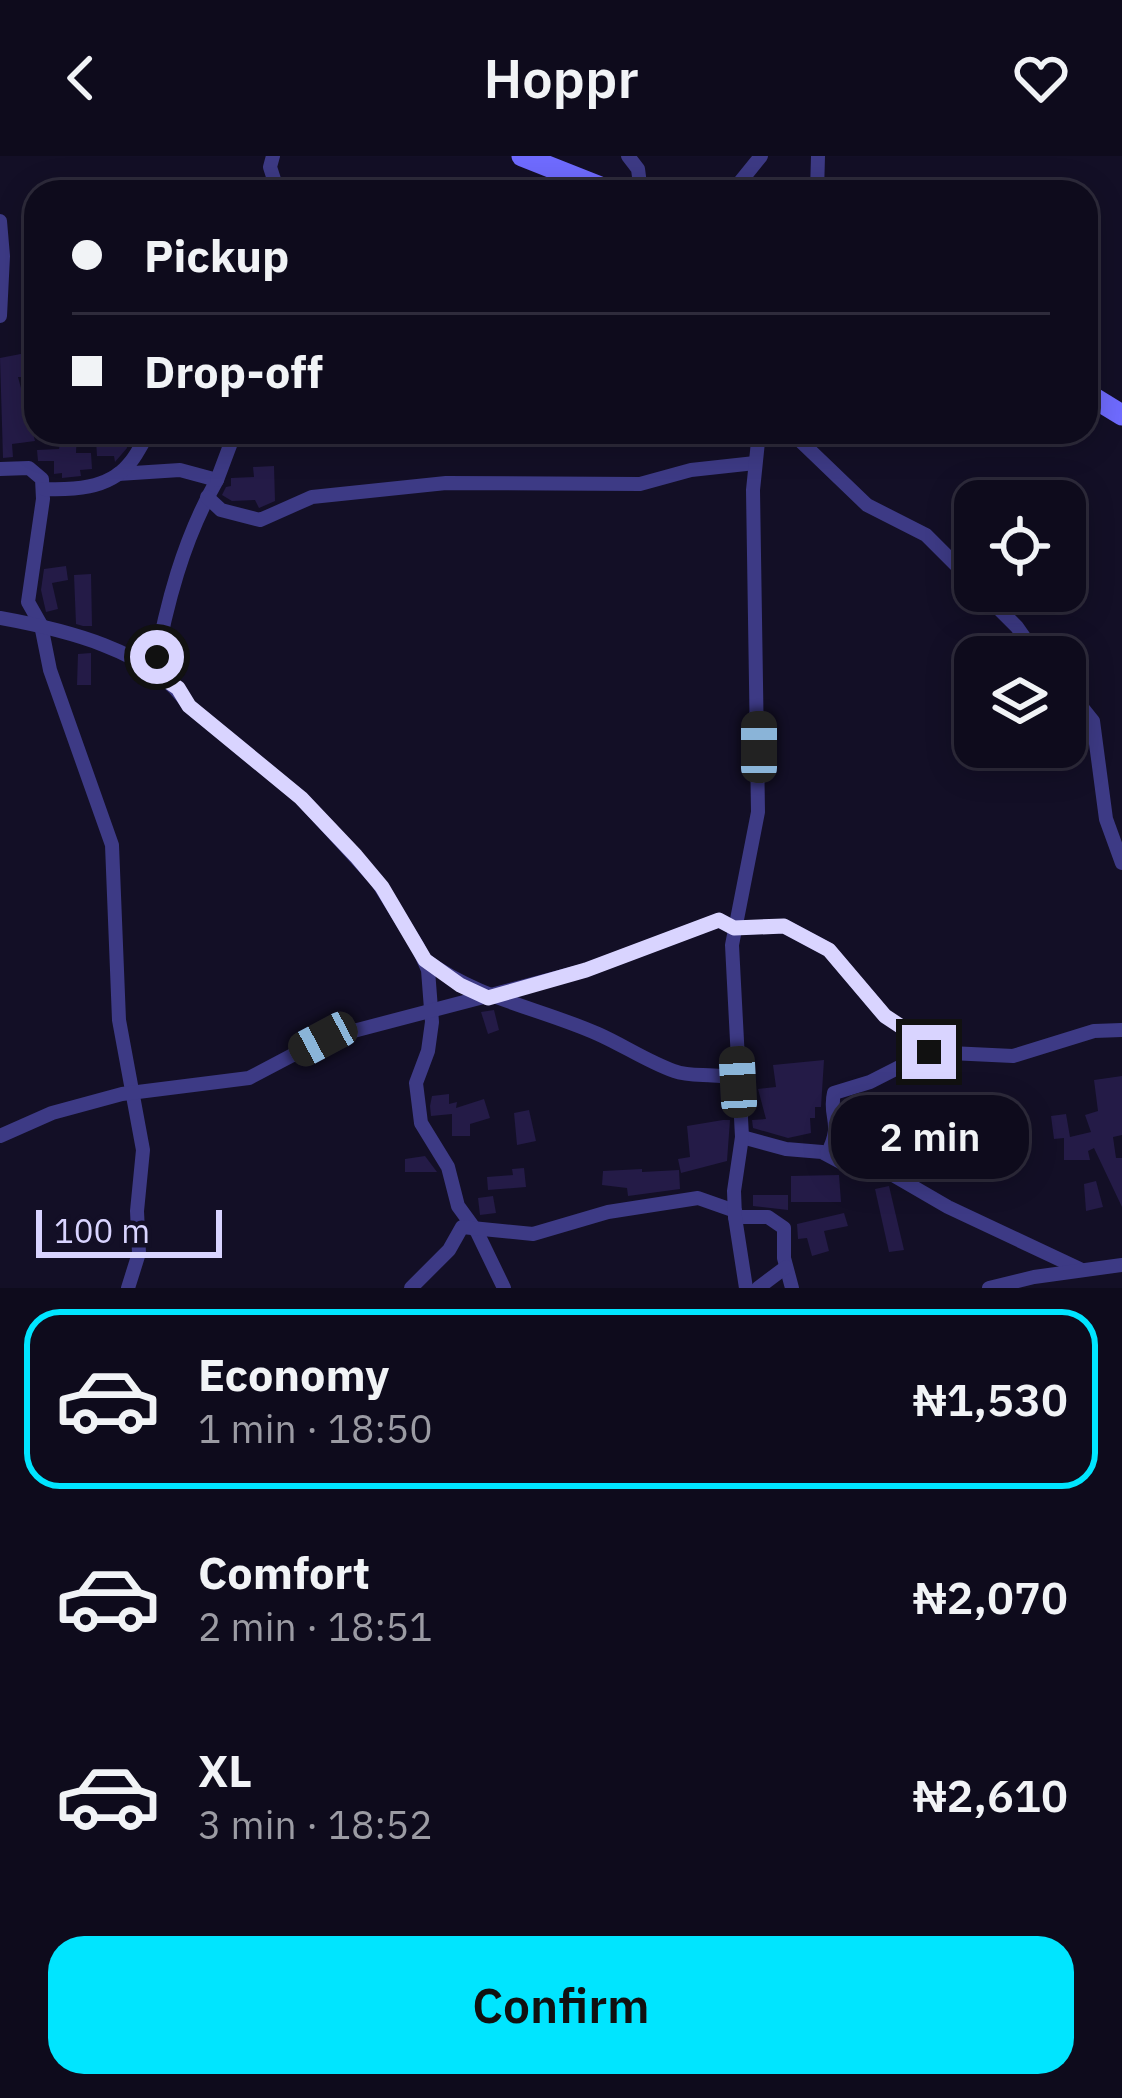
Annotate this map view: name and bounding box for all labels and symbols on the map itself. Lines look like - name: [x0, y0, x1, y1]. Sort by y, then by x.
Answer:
- route start: [130, 630, 184, 684]
- car: [741, 711, 777, 783]
- car: [283, 1006, 363, 1072]
- route end: [902, 1025, 956, 1079]
- car: [718, 1045, 758, 1119]
- callout: 2 min: [830, 1094, 1028, 1178]
- scale bar: [36, 1204, 222, 1257]

